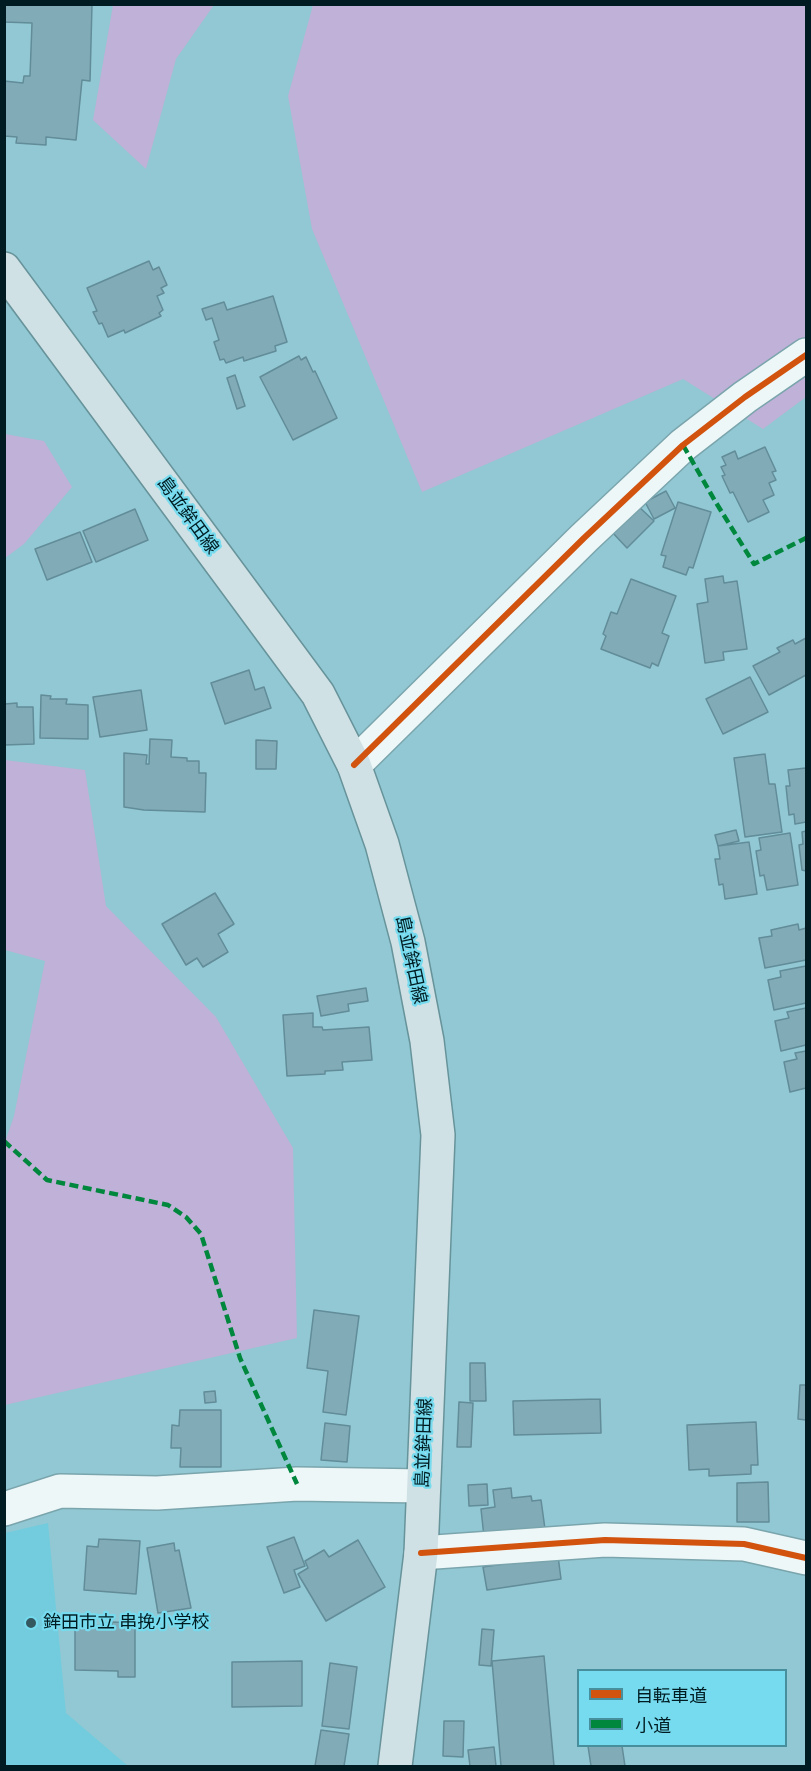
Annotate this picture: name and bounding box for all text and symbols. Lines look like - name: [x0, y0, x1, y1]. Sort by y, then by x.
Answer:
- street label: 島並鉾田線: [152, 473, 222, 559]
- street label: 島並鉾田線: [390, 914, 430, 1006]
- street label: 島並鉾田線: [413, 1398, 437, 1488]
- place label: 鉾田市立 串挽小学校: [43, 1612, 209, 1634]
- marker: 鉾田市立 串挽小学校: [24, 1616, 38, 1630]
- legend: [577, 1669, 787, 1747]
- text: 自転車道: [635, 1685, 707, 1706]
- text: 小道: [635, 1715, 671, 1736]

